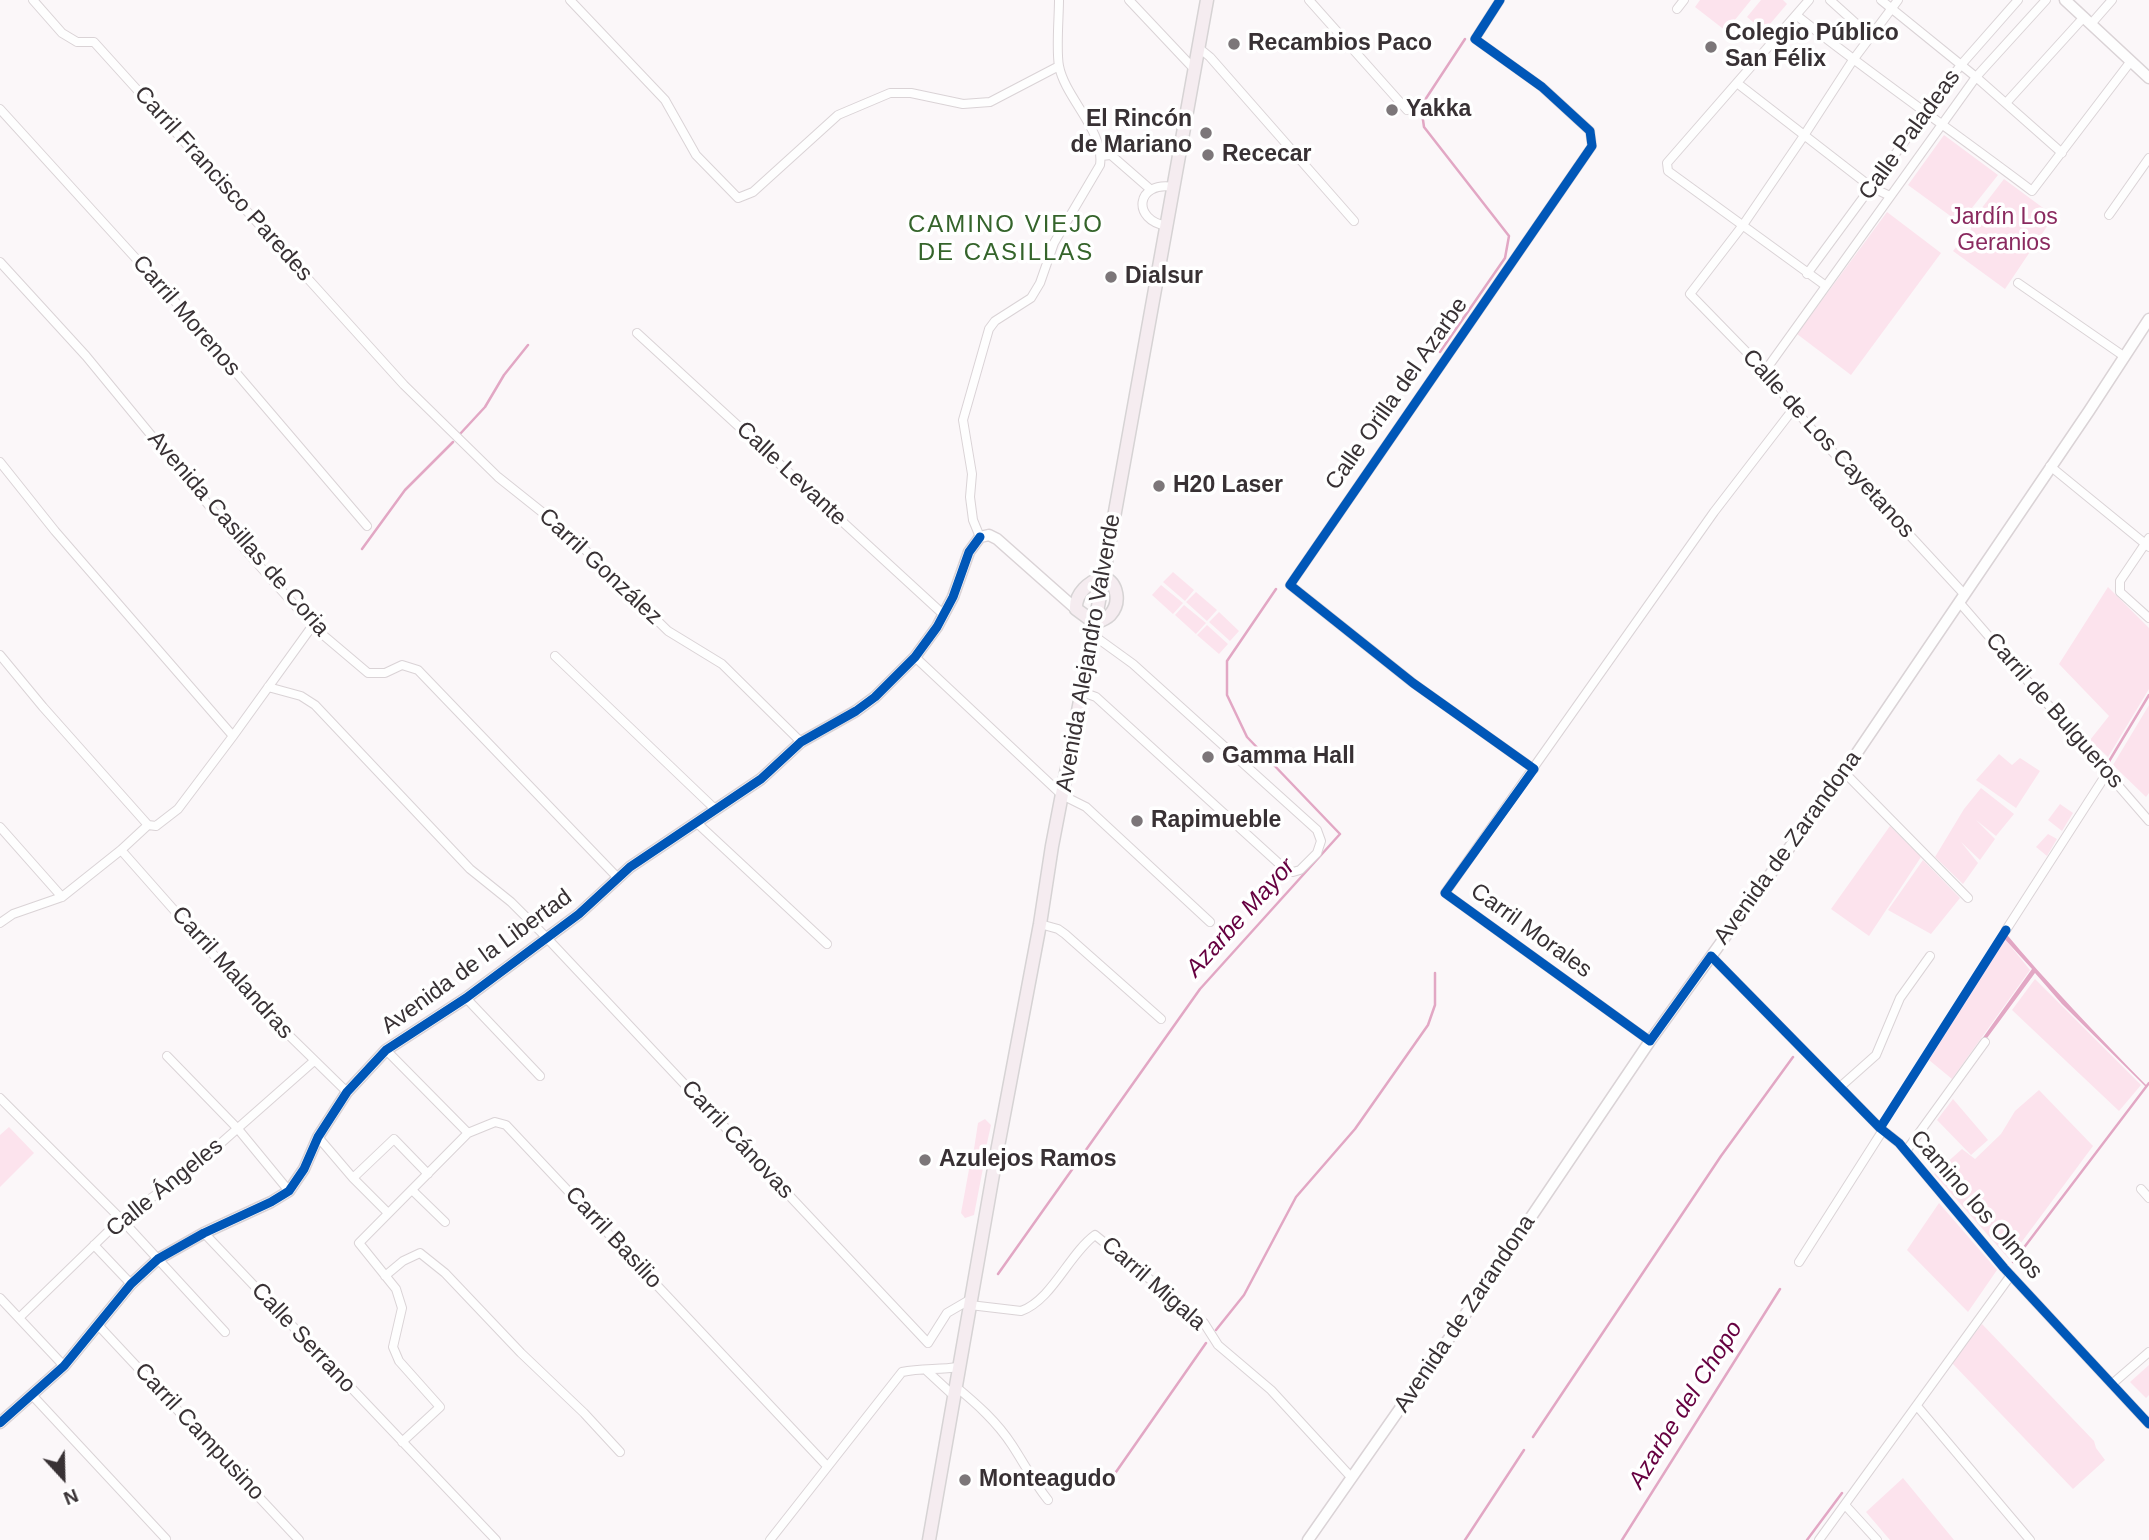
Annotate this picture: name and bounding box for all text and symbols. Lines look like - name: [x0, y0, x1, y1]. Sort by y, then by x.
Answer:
- place label: Colegio Público San Félix: [1725, 20, 1899, 74]
- place label: Recambios Paco: [1248, 30, 1432, 58]
- marker: Recambios Paco: [1226, 36, 1242, 52]
- marker: Colegio Público San Félix: [1703, 39, 1719, 55]
- street label: Calle Paladeas: [1853, 64, 1967, 206]
- street label: Carril Francisco Paredes: [128, 81, 318, 287]
- place label: Yakka: [1406, 96, 1471, 124]
- marker: Yakka: [1384, 102, 1400, 118]
- place label: El Rincón de Mariano: [1071, 106, 1192, 160]
- marker: El Rincón de Mariano: [1198, 125, 1214, 141]
- place label: Rececar: [1222, 141, 1312, 169]
- marker: Rececar: [1200, 147, 1216, 163]
- park label: Jardín Los Geranios: [1950, 204, 2058, 258]
- district label: CAMINO VIEJO DE CASILLAS: [909, 211, 1103, 267]
- street label: Carril Morenos: [126, 250, 246, 382]
- place label: Dialsur: [1125, 263, 1203, 291]
- marker: Dialsur: [1103, 269, 1119, 285]
- street label: Calle Orilla del Azarbe: [1320, 292, 1474, 496]
- street label: Calle de Los Cayetanos: [1736, 344, 1920, 544]
- street label: Calle Levante: [730, 416, 852, 532]
- street label: Avenida Casillas de Coria: [141, 426, 335, 642]
- place label: H20 Laser: [1173, 472, 1283, 500]
- marker: H20 Laser: [1151, 478, 1167, 494]
- street label: Carril González: [533, 503, 667, 631]
- street label: Avenida Alejandro Valverde: [1051, 512, 1127, 794]
- street label: Carril de Bulgueros: [1979, 628, 2129, 794]
- place label: Gamma Hall: [1222, 743, 1355, 771]
- street label: Avenida de Zarandona: [1709, 746, 1867, 950]
- marker: Gamma Hall: [1200, 749, 1216, 765]
- place label: Rapimueble: [1151, 807, 1281, 835]
- marker: Rapimueble: [1129, 813, 1145, 829]
- water label: Azarbe Mayor: [1180, 853, 1302, 983]
- street label: Carril Morales: [1465, 878, 1597, 984]
- street label: Avenida de la Libertad: [376, 884, 578, 1040]
- street label: Carril Malandras: [165, 901, 299, 1045]
- street label: Carril Cánovas: [675, 1075, 799, 1205]
- street label: Camino los Olmos: [1904, 1125, 2048, 1285]
- street label: Calle Ángeles: [101, 1133, 229, 1243]
- place label: Azulejos Ramos: [939, 1146, 1117, 1174]
- marker: Azulejos Ramos: [917, 1152, 933, 1168]
- street label: Carril Basilio: [559, 1181, 667, 1295]
- street label: Avenida de Zarandona: [1389, 1210, 1541, 1418]
- street label: Carril Migala: [1095, 1231, 1211, 1337]
- street label: Calle Serrano: [245, 1277, 361, 1399]
- water label: Azarbe del Chopo: [1623, 1316, 1749, 1494]
- street label: Carril Campusino: [128, 1358, 270, 1506]
- north arrow: [28, 1442, 98, 1512]
- place label: Monteagudo: [979, 1466, 1116, 1494]
- marker: Monteagudo: [957, 1472, 973, 1488]
- text: N: [61, 1485, 81, 1509]

